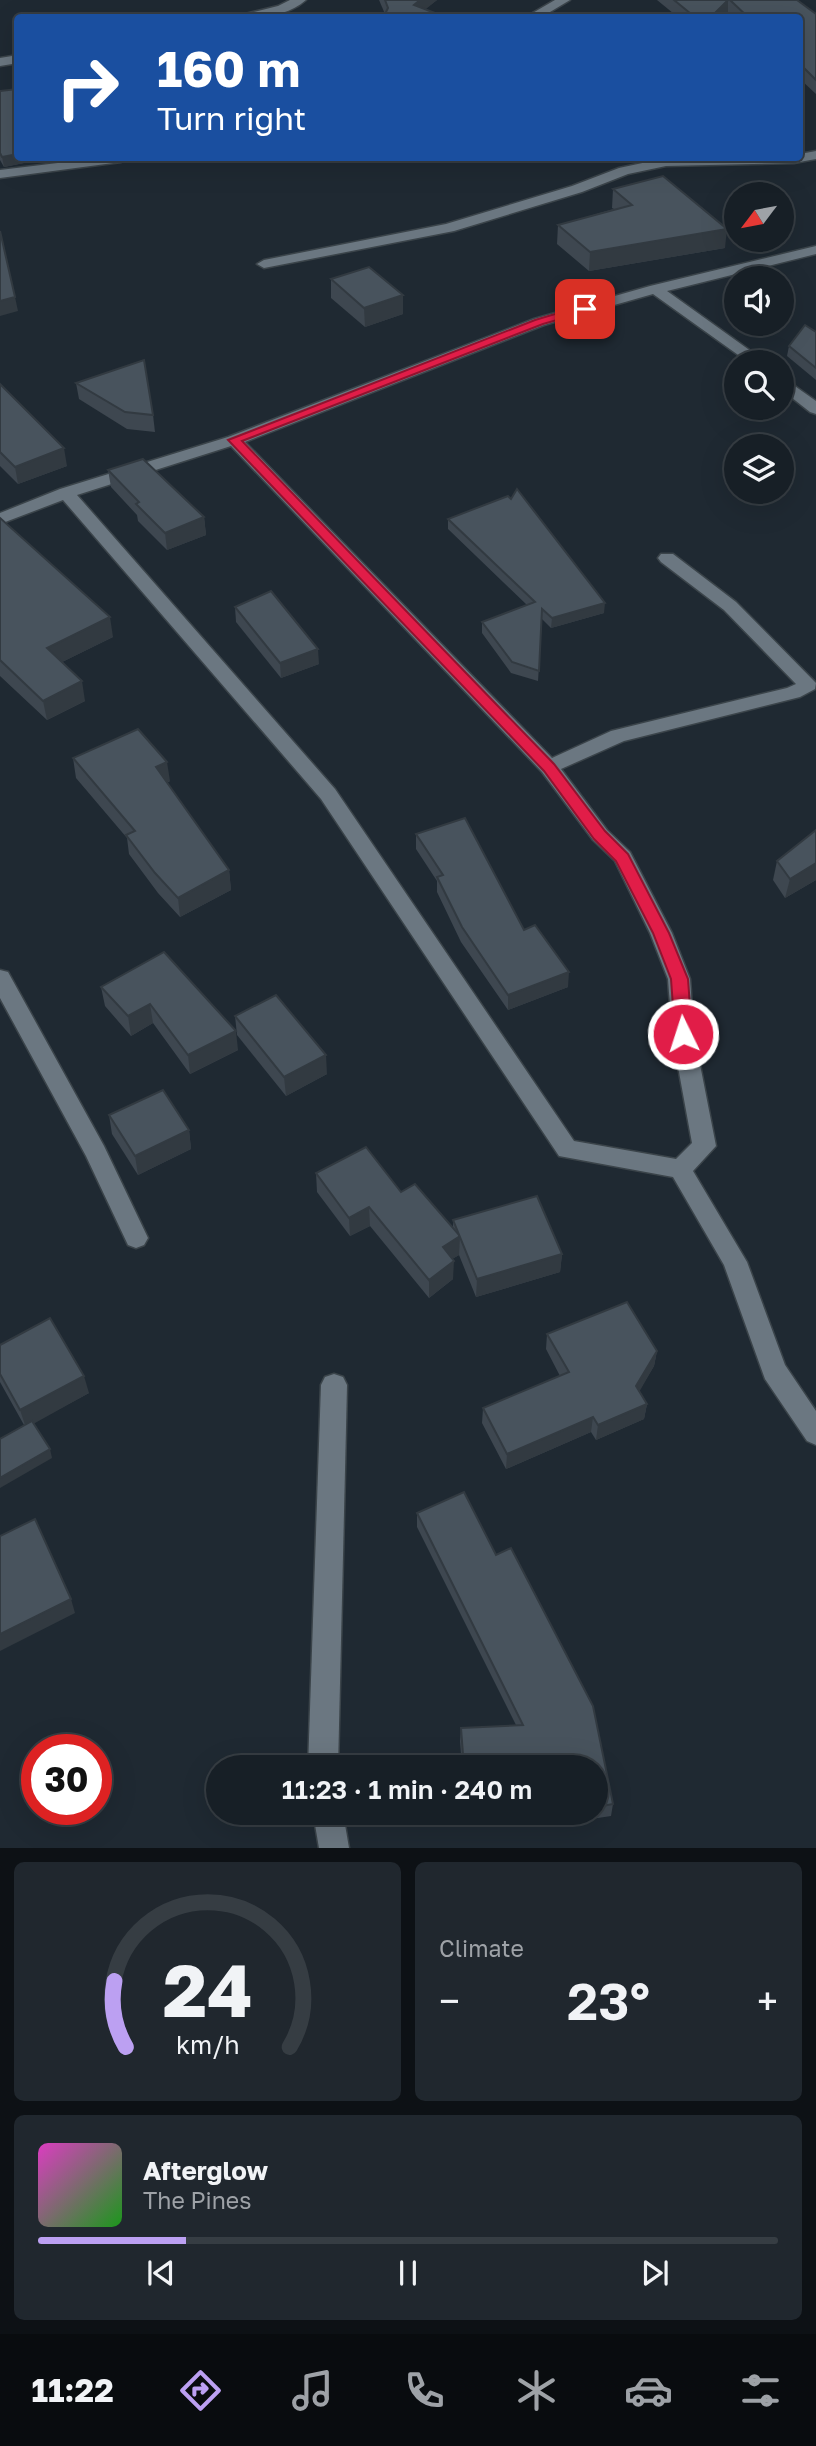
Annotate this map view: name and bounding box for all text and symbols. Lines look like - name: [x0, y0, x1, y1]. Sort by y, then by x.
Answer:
- text: 160 m: [157, 39, 300, 98]
- icon: right: [42, 42, 133, 133]
- text: Turn right: [157, 99, 306, 137]
- north arrow: [724, 182, 794, 252]
- map controls: [724, 182, 794, 504]
- button: sound: [724, 266, 794, 336]
- pin: [555, 279, 615, 339]
- icon: arrive: [566, 290, 604, 328]
- button: search: [724, 350, 794, 420]
- button: layers: [724, 434, 794, 504]
- position arrow: [646, 997, 720, 1071]
- speed limit sign: 30: [21, 1734, 112, 1825]
- text: 11:23 · 1 min · 240 m: [282, 1774, 532, 1805]
- text: Climate: [439, 1934, 524, 1962]
- text: 24: [163, 1947, 252, 2034]
- text: 23°: [567, 1969, 650, 2031]
- text: −: [439, 1978, 460, 2023]
- text: +: [757, 1978, 778, 2023]
- text: km/h: [176, 2029, 239, 2060]
- text: Afterglow: [143, 2155, 268, 2186]
- text: The Pines: [143, 2186, 251, 2214]
- icon: previous: [142, 2254, 180, 2292]
- icon: pause: [389, 2254, 427, 2292]
- icon: next: [636, 2254, 674, 2292]
- icon: directions: [176, 2366, 225, 2415]
- icon: music: [288, 2366, 337, 2415]
- icon: phone: [400, 2366, 449, 2415]
- icon: climate: [512, 2366, 561, 2415]
- icon: car: [624, 2366, 673, 2415]
- icon: filters: [736, 2366, 785, 2415]
- text: 11:22: [31, 2371, 114, 2409]

